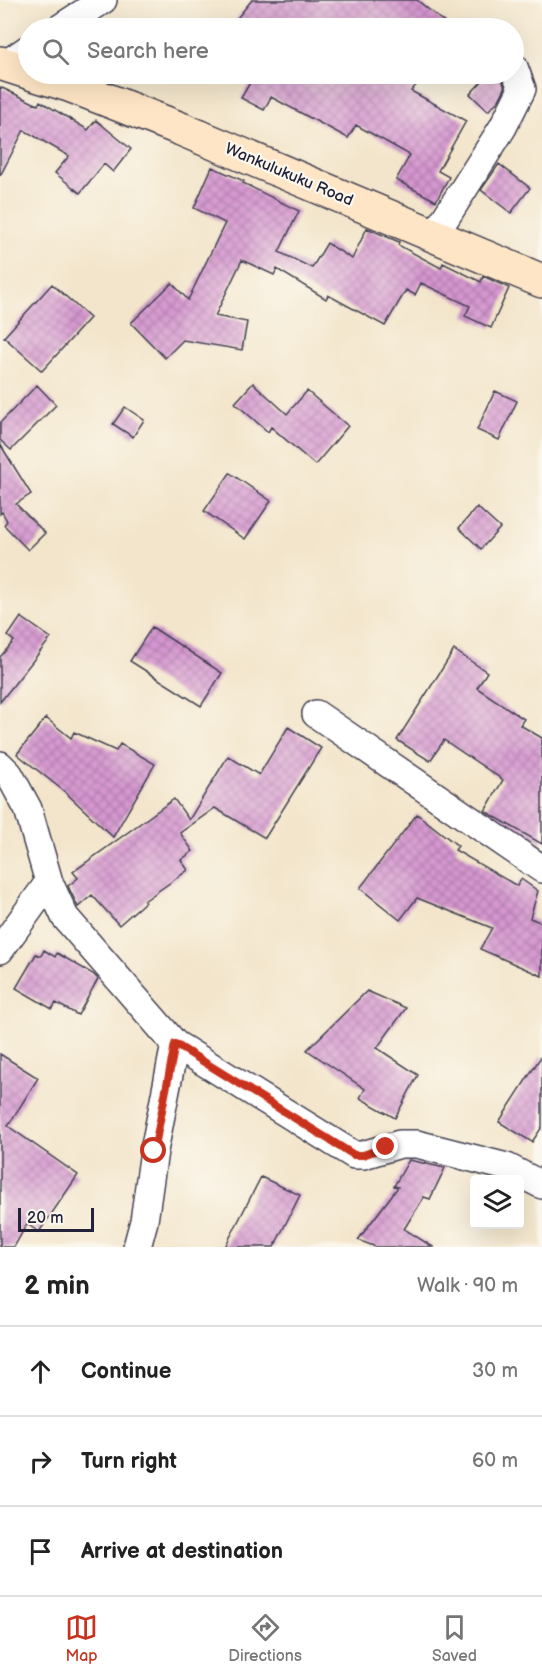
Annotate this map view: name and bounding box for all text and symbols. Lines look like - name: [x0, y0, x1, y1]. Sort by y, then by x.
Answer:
- search box: [18, 18, 524, 84]
- icon: search: [39, 35, 72, 68]
- text: Search here: [87, 38, 209, 65]
- street label: Wankulukuku Road: [222, 139, 356, 211]
- route end: [372, 1133, 398, 1159]
- route start: [140, 1137, 166, 1163]
- map controls: [470, 1175, 524, 1229]
- button: layers: [470, 1175, 524, 1229]
- scale bar: [18, 1205, 94, 1232]
- text: 20 m: [27, 1209, 63, 1228]
- text: 2 min: [24, 1271, 90, 1302]
- text: Walk · 90 m: [417, 1274, 518, 1298]
- icon: ahead: [24, 1355, 57, 1388]
- text: Continue: [81, 1358, 171, 1385]
- text: 30 m: [472, 1359, 518, 1383]
- icon: right: [24, 1445, 57, 1478]
- text: Turn right: [81, 1448, 177, 1475]
- text: 60 m: [472, 1449, 518, 1473]
- icon: arrive: [24, 1535, 57, 1568]
- text: Arrive at destination: [81, 1538, 283, 1565]
- tab: Map: [65, 1611, 98, 1666]
- tab: Directions: [228, 1611, 302, 1666]
- tab: Saved: [432, 1611, 477, 1666]

